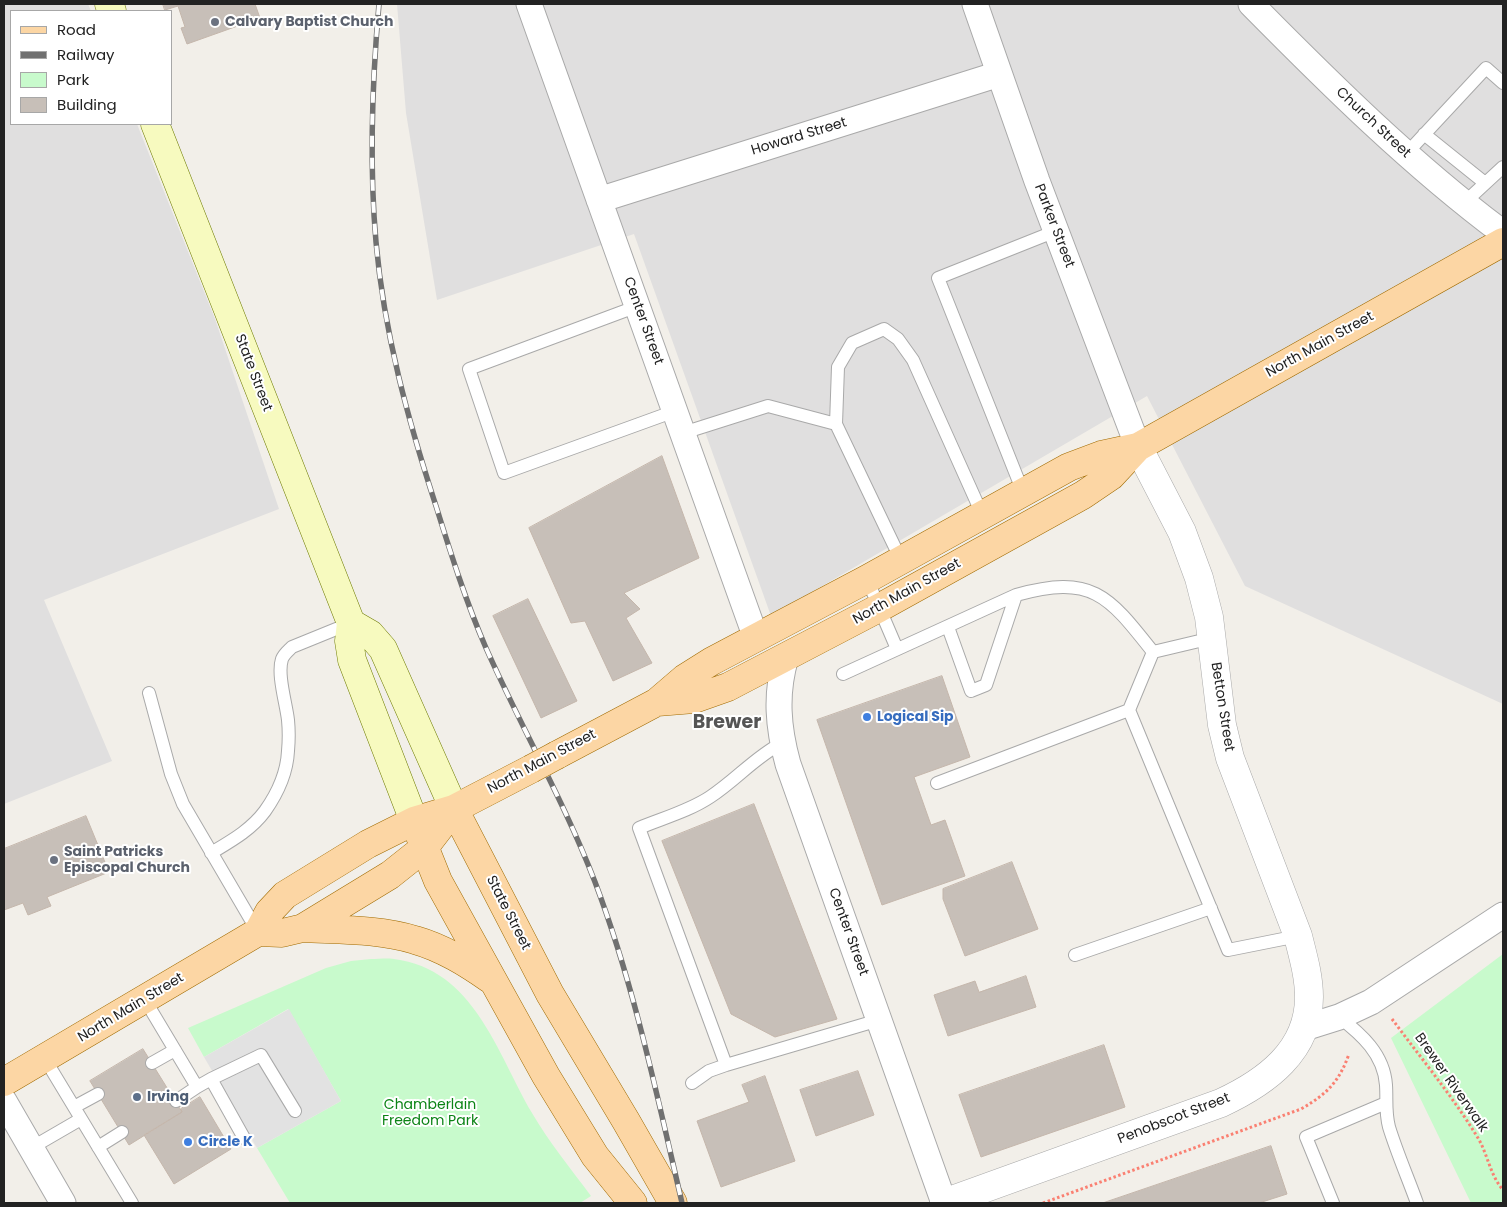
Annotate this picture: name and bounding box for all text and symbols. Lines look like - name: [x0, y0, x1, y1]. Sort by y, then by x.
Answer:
- legend: [10, 10, 172, 125]
- place label: Calvary Baptist Church: [225, 14, 393, 30]
- marker: Calvary Baptist Church: [209, 16, 221, 28]
- text: Road: [57, 19, 96, 40]
- text: Railway: [57, 44, 115, 65]
- text: Park: [57, 69, 89, 90]
- street label: Church Street: [1332, 84, 1414, 162]
- text: Building: [57, 94, 117, 115]
- street label: Howard Street: [749, 114, 849, 160]
- street label: Parker Street: [1030, 182, 1078, 270]
- street label: Center Street: [619, 275, 667, 367]
- street label: North Main Street: [1263, 308, 1377, 382]
- street label: State Street: [231, 332, 275, 414]
- street label: North Main Street: [850, 555, 964, 629]
- street label: Betton Street: [1207, 661, 1237, 753]
- place label: Logical Sip: [877, 709, 954, 725]
- marker: Logical Sip: [861, 711, 873, 723]
- district label: Brewer: [693, 712, 761, 734]
- street label: North Main Street: [485, 726, 599, 798]
- place label: Saint Patricks Episcopal Church: [64, 844, 190, 876]
- marker: Saint Patricks Episcopal Church: [48, 854, 60, 866]
- street label: State Street: [482, 873, 534, 953]
- street label: Center Street: [824, 886, 872, 978]
- street label: North Main Street: [75, 970, 187, 1046]
- street label: Brewer Riverwalk: [1411, 1030, 1491, 1136]
- place label: Irving: [147, 1089, 189, 1105]
- street label: Penobscot Street: [1116, 1090, 1232, 1148]
- marker: Irving: [131, 1091, 143, 1103]
- park label: Chamberlain Freedom Park: [382, 1097, 478, 1130]
- place label: Circle K: [198, 1134, 253, 1150]
- marker: Circle K: [182, 1136, 194, 1148]

